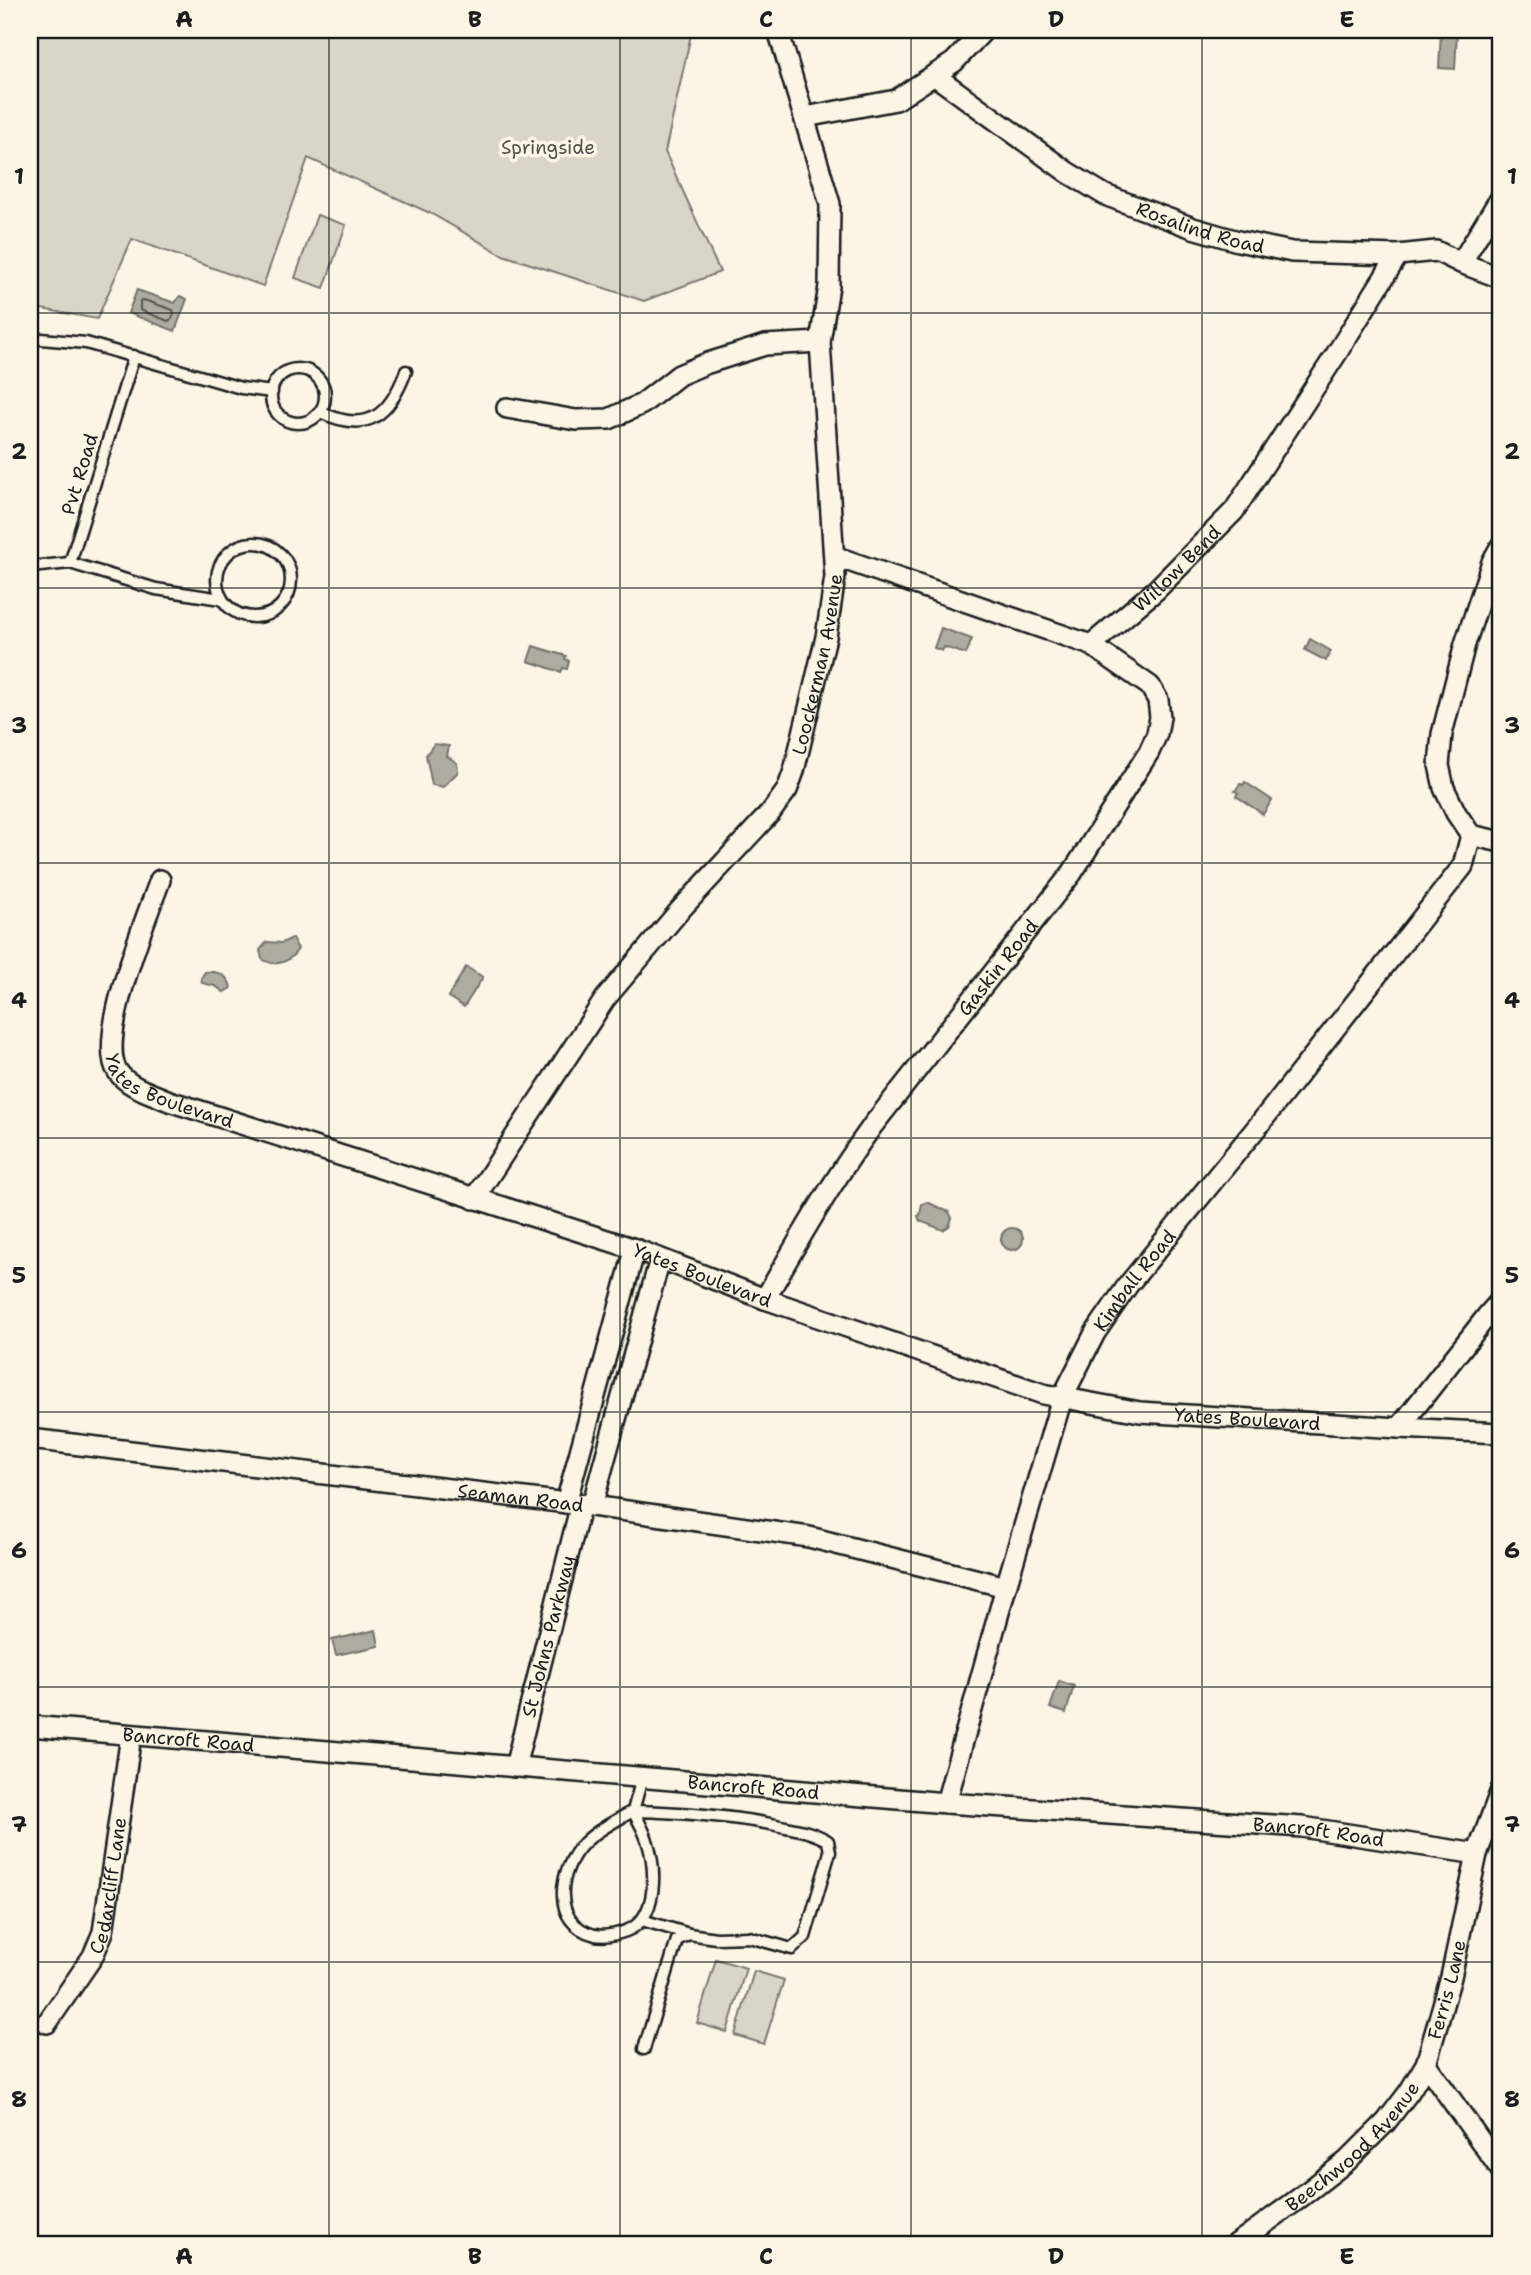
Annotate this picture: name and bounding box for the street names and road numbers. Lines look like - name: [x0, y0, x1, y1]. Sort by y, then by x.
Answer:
- street label: Rosalind Road: [1133, 196, 1267, 259]
- street label: Pvt Road: [55, 430, 104, 518]
- street label: Willow Bend: [1127, 520, 1226, 617]
- street label: Loockerman Avenue: [786, 572, 848, 757]
- street label: Gaskin Road: [952, 914, 1044, 1021]
- street label: Yates Boulevard: [99, 1052, 237, 1134]
- street label: Kimball Road: [1088, 1224, 1181, 1336]
- street label: Yates Boulevard: [629, 1237, 775, 1313]
- street label: Yates Boulevard: [1173, 1402, 1321, 1436]
- street label: Seaman Road: [456, 1478, 585, 1518]
- street label: St Johns Parkway: [516, 1553, 581, 1720]
- street label: Bancroft Road: [121, 1722, 255, 1758]
- street label: Bancroft Road: [686, 1769, 820, 1805]
- street label: Bancroft Road: [1252, 1812, 1386, 1853]
- street label: Cedarcliff Lane: [83, 1816, 132, 1958]
- street label: Ferris Lane: [1422, 1937, 1472, 2042]
- street label: Beechwood Avenue: [1281, 2077, 1425, 2217]

